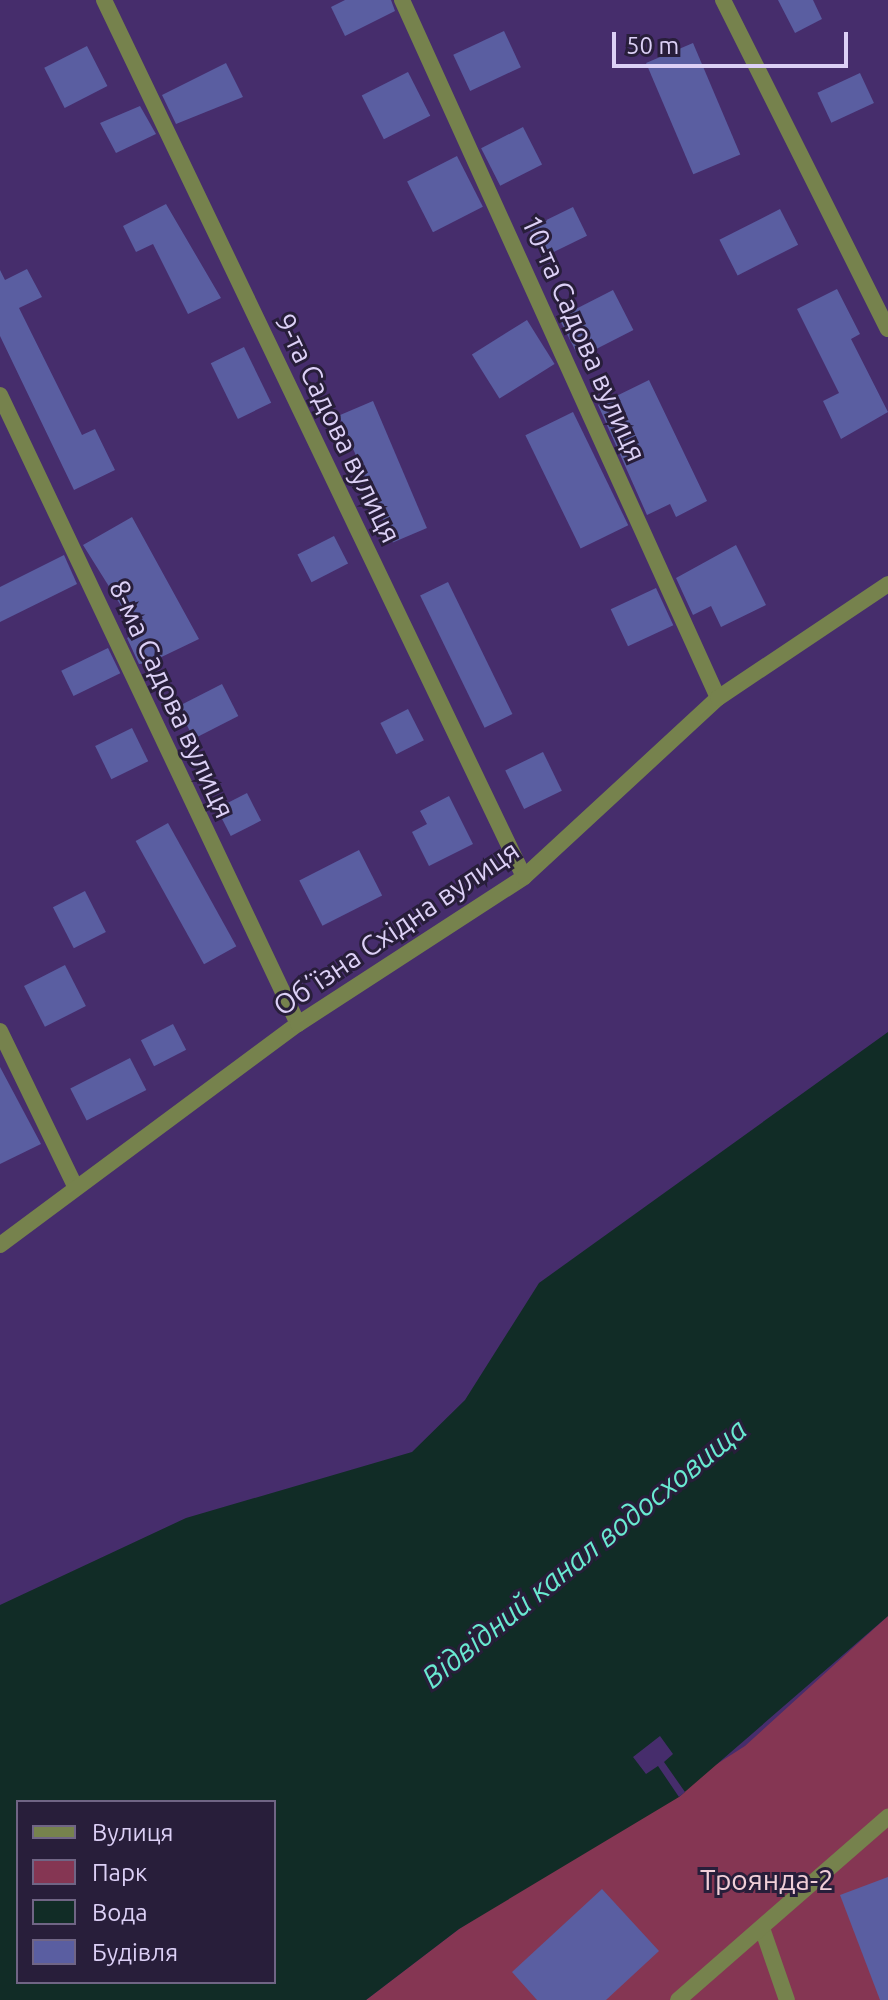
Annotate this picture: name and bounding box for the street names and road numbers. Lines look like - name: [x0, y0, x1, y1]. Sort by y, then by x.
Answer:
- street label: 10-та Садова вулиця: [514, 210, 654, 466]
- street label: 9-та Садова вулиця: [268, 308, 408, 548]
- street label: 8-ма Садова вулиця: [102, 575, 242, 823]
- street label: Обʼїзна Східна вулиця: [267, 833, 525, 1023]

